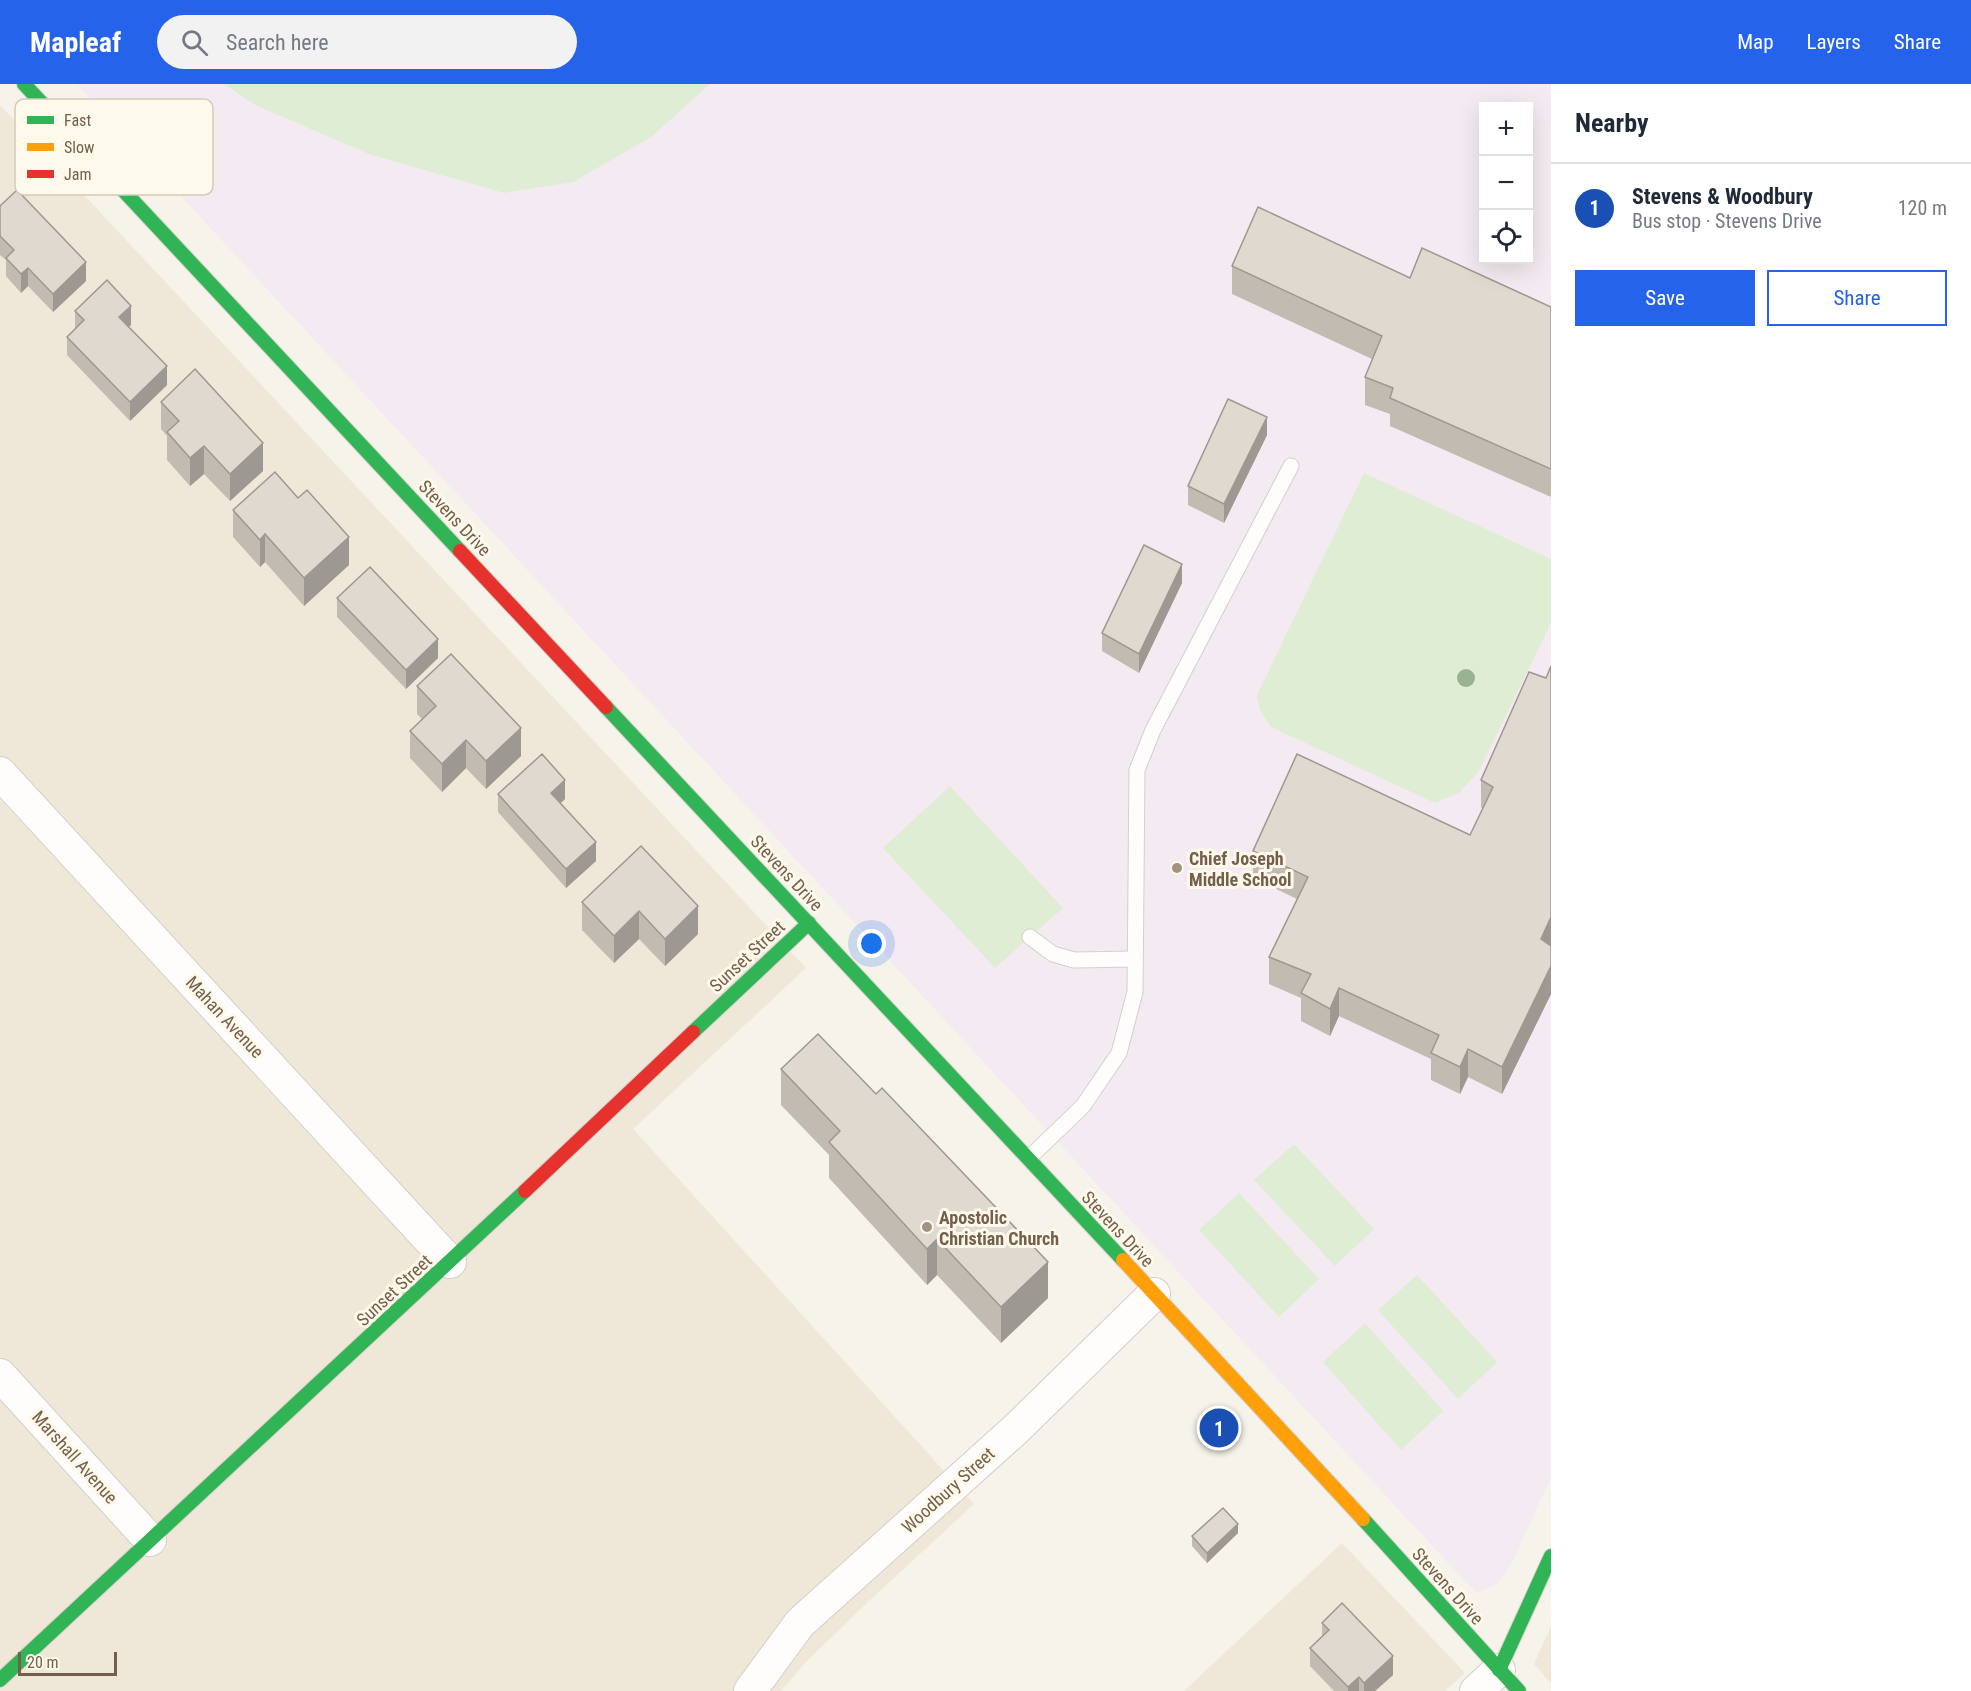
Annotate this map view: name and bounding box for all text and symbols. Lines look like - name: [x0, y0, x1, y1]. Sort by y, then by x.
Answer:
- search box: [157, 15, 577, 69]
- text: Mapleaf: [30, 26, 121, 59]
- icon: search: [178, 26, 211, 59]
- text: Search here: [226, 30, 328, 55]
- text: Map: [1737, 30, 1774, 54]
- text: Layers: [1807, 30, 1861, 54]
- text: Share: [1894, 30, 1941, 54]
- legend: [15, 99, 213, 195]
- map controls: [1479, 102, 1533, 264]
- button: +: [1479, 102, 1533, 156]
- text: Nearby: [1575, 108, 1649, 138]
- text: Fast: [64, 111, 91, 130]
- text: Slow: [64, 138, 94, 157]
- button: −: [1479, 156, 1533, 210]
- text: Jam: [64, 165, 91, 184]
- text: Stevens & Woodbury: [1632, 184, 1813, 209]
- text: 1: [1589, 196, 1600, 220]
- text: 120 m: [1898, 196, 1947, 220]
- text: Bus stop · Stevens Drive: [1632, 209, 1822, 233]
- button: locate: [1479, 210, 1533, 264]
- button: Save: [1575, 270, 1755, 326]
- button: Share: [1767, 270, 1947, 326]
- street label: Stevens Drive: [415, 476, 495, 560]
- street label: Stevens Drive: [747, 831, 827, 915]
- place label: Chief Joseph Middle School: [1189, 848, 1292, 890]
- marker: Chief Joseph Middle School: [1170, 861, 1184, 875]
- street label: Sunset Street: [705, 916, 789, 996]
- your location: [857, 929, 886, 958]
- street label: Mahan Avenue: [182, 972, 268, 1062]
- street label: Stevens Drive: [1078, 1187, 1158, 1271]
- place label: Apostolic Christian Church: [939, 1207, 1059, 1249]
- marker: Apostolic Christian Church: [920, 1220, 934, 1234]
- street label: Sunset Street: [352, 1250, 436, 1330]
- street label: Marshall Avenue: [28, 1406, 122, 1508]
- pin: 1: [1200, 1406, 1238, 1450]
- street label: Woodbury Street: [897, 1443, 999, 1537]
- street label: Stevens Drive: [1408, 1543, 1488, 1629]
- scale bar: [18, 1649, 117, 1676]
- text: 20 m: [27, 1653, 59, 1672]

